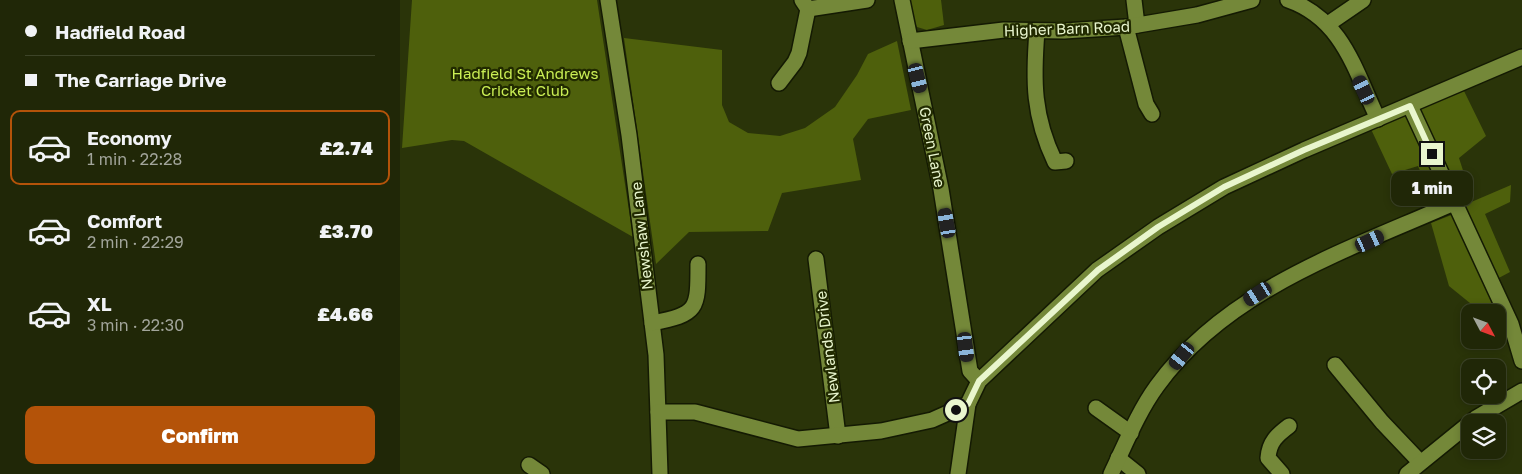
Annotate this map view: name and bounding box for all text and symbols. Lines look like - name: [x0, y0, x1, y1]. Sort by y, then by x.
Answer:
- street label: Higher Barn Road: [1004, 17, 1130, 39]
- text: Hadfield Road: [55, 20, 185, 43]
- car: [907, 62, 928, 94]
- park label: Hadfield St Andrews Cricket Club: [452, 64, 598, 99]
- text: The Carriage Drive: [55, 68, 226, 91]
- car: [1350, 73, 1377, 107]
- street label: Green Lane: [916, 105, 950, 189]
- icon: car: [27, 125, 72, 170]
- text: Economy: [87, 126, 172, 149]
- text: £2.74: [320, 136, 373, 159]
- route end: [1421, 143, 1443, 165]
- text: 1 min · 22:28: [87, 149, 182, 169]
- callout: 1 min: [1391, 172, 1473, 206]
- text: 1 min: [1412, 178, 1452, 198]
- street label: Newshaw Lane: [626, 181, 656, 291]
- car: [937, 207, 956, 239]
- icon: car: [27, 208, 72, 253]
- text: Comfort: [87, 209, 162, 232]
- text: £3.70: [319, 219, 373, 242]
- car: [1353, 228, 1386, 254]
- text: 2 min · 22:29: [87, 232, 184, 252]
- car: [1241, 280, 1274, 308]
- street label: Newlands Drive: [811, 290, 843, 404]
- icon: car: [27, 291, 72, 336]
- text: XL: [87, 292, 112, 315]
- text: £4.66: [317, 302, 373, 325]
- north arrow: [1461, 304, 1506, 349]
- map controls: [1461, 304, 1506, 459]
- text: 3 min · 22:30: [87, 315, 184, 335]
- car: [956, 331, 975, 363]
- car: [1166, 340, 1197, 372]
- button: locate: [1461, 359, 1506, 404]
- route start: [945, 399, 967, 421]
- button: Confirm: [25, 406, 375, 464]
- button: layers: [1461, 414, 1506, 459]

